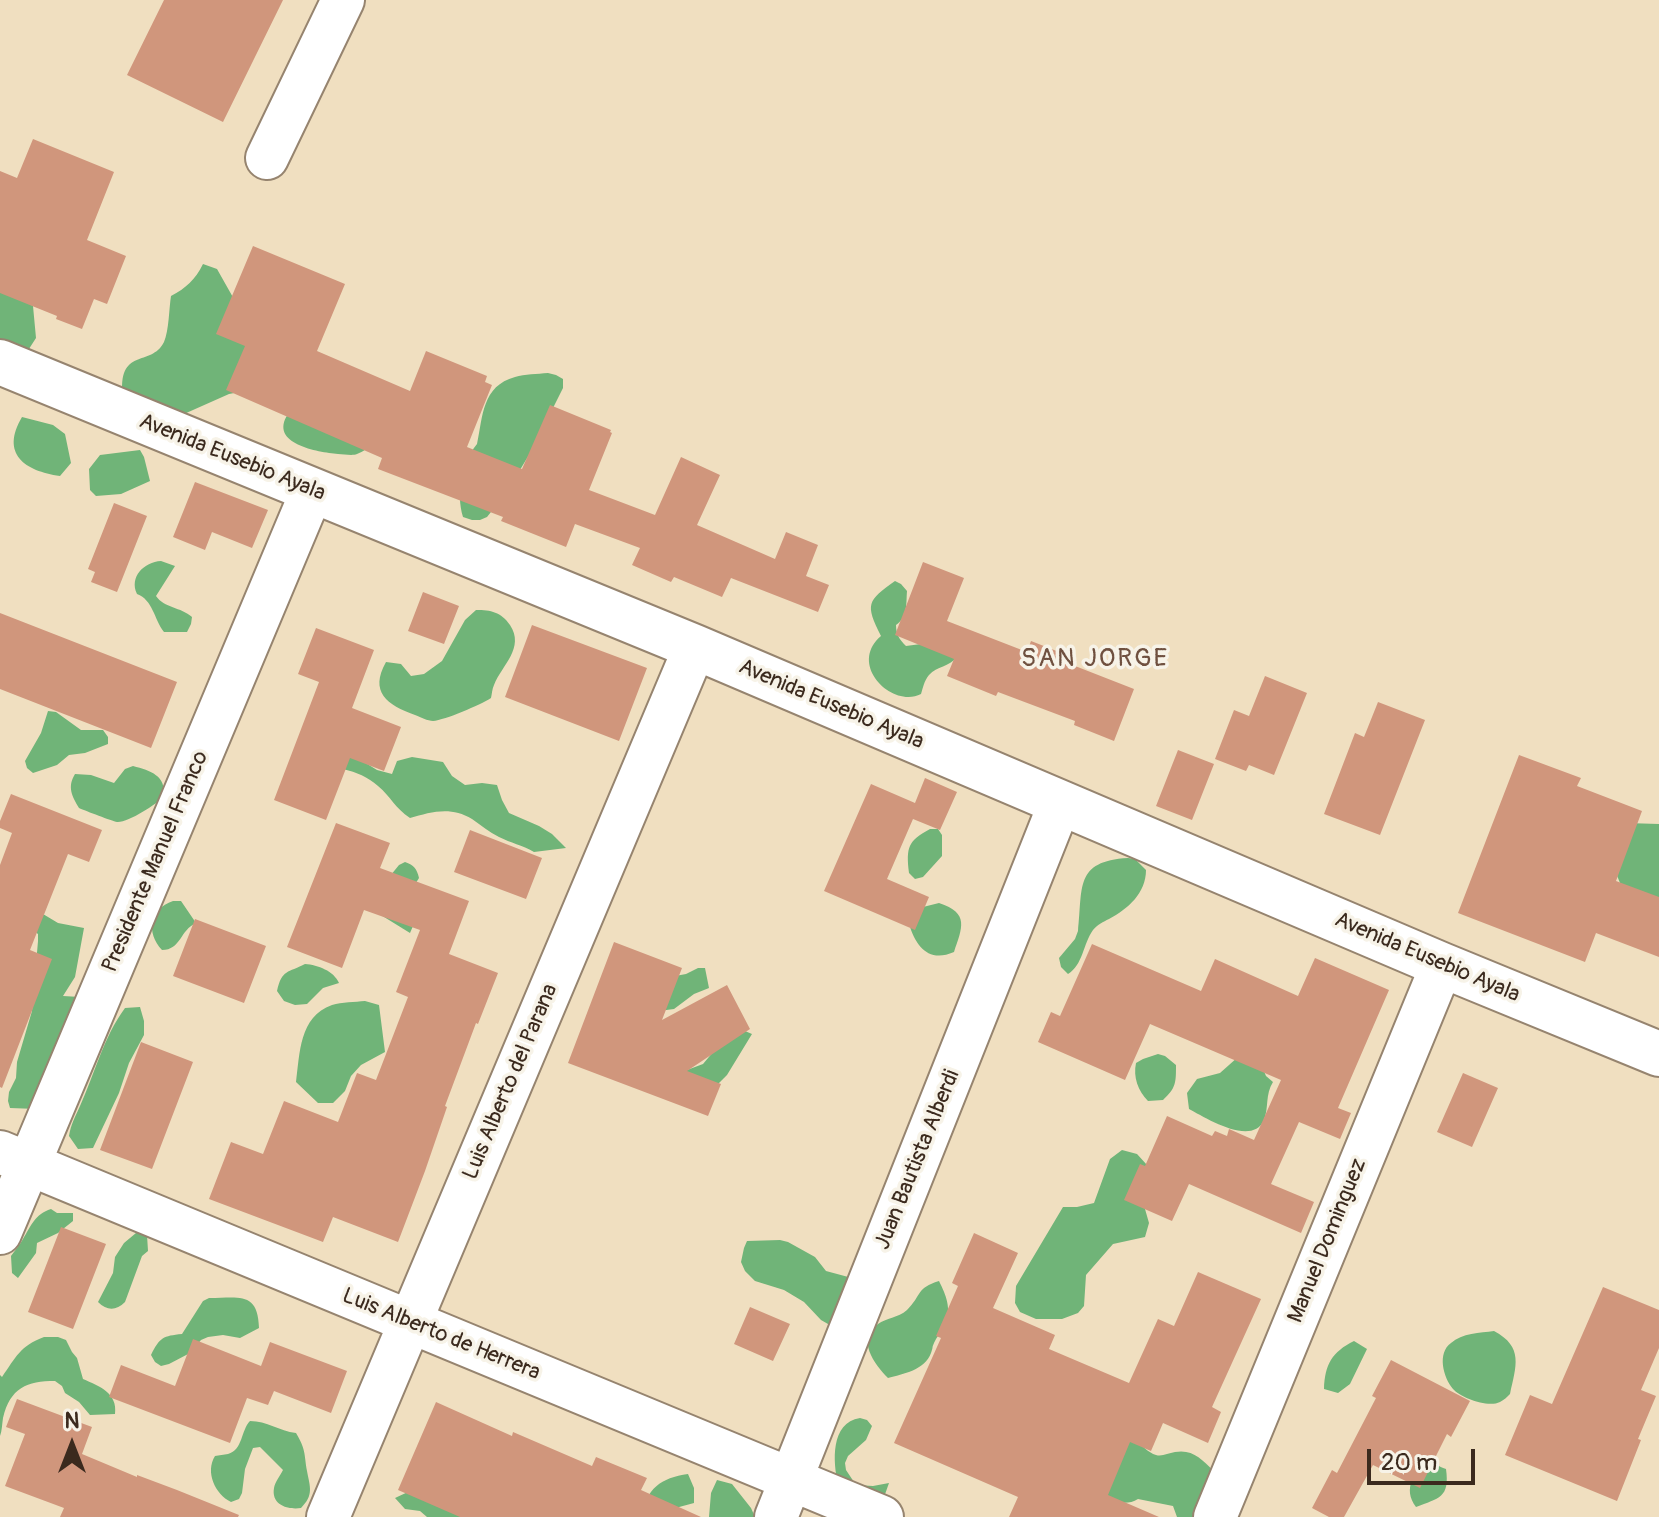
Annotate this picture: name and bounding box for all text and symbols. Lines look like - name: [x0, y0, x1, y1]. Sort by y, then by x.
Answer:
- street label: Avenida Eusebio Ayala: [135, 409, 329, 507]
- district label: SAN JORGE: [1021, 643, 1169, 675]
- street label: Avenida Eusebio Ayala: [735, 654, 927, 756]
- street label: Presidente Manuel Franco: [97, 747, 215, 977]
- street label: Avenida Eusebio Ayala: [1331, 907, 1523, 1009]
- street label: Luis Alberto del Parana: [458, 980, 564, 1184]
- street label: Juan Bautista Alberdi: [870, 1066, 966, 1254]
- street label: Manuel Dominguez: [1283, 1155, 1373, 1327]
- street label: Luis Alberto de Herrera: [338, 1283, 544, 1387]
- north arrow: [32, 1405, 112, 1485]
- text: N: [65, 1407, 79, 1435]
- scale bar: [1371, 1433, 1479, 1483]
- text: 20 m: [1381, 1448, 1437, 1477]

